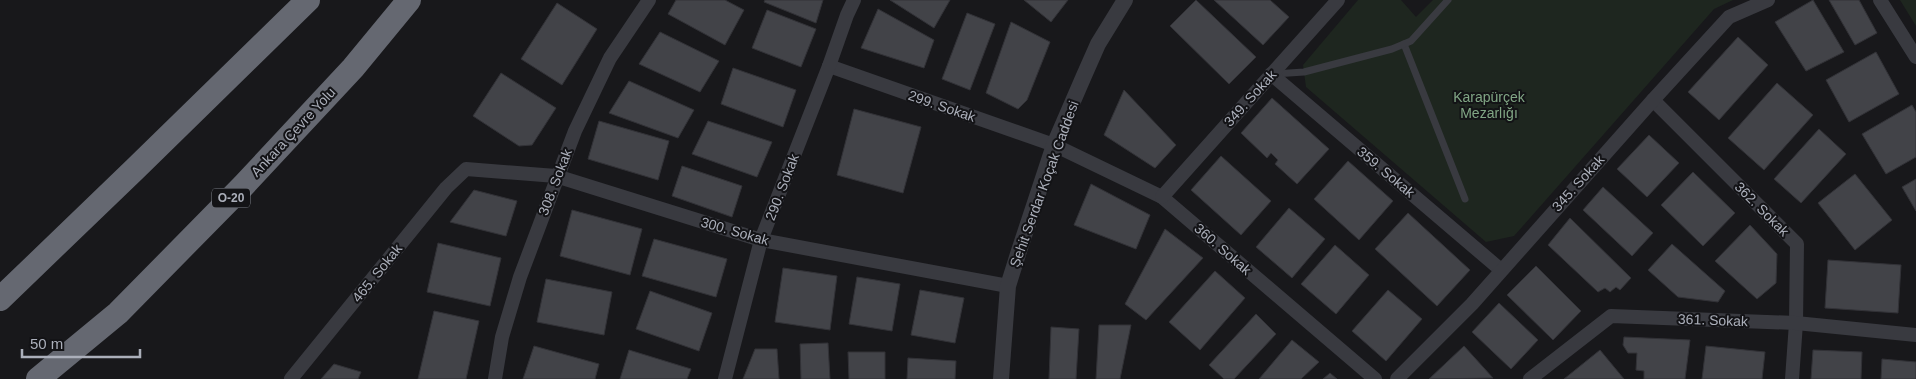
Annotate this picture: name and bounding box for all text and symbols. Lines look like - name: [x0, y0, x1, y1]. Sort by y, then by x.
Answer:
- street label: 349. Sokak: [1221, 66, 1280, 129]
- street label: Ankara Çevre Yolu: [248, 84, 338, 180]
- street label: 299. Sokak: [906, 87, 979, 125]
- park label: Karapürçek Mezarlığı: [1453, 89, 1526, 121]
- street label: Şehit Serdar Koçak Caddesi: [1006, 99, 1082, 269]
- street label: 359. Sokak: [1354, 143, 1419, 201]
- street label: 308. Sokak: [535, 146, 575, 218]
- street label: 290. Sokak: [762, 151, 802, 223]
- street label: 345. Sokak: [1549, 151, 1608, 214]
- street label: 362. Sokak: [1732, 179, 1793, 240]
- road number: O-20: [212, 188, 250, 208]
- street label: 300. Sokak: [699, 214, 772, 249]
- street label: 360. Sokak: [1191, 220, 1255, 279]
- street label: 465. Sokak: [349, 240, 406, 305]
- street label: 361. Sokak: [1678, 311, 1749, 329]
- scale bar: [22, 326, 140, 358]
- text: 50 m: [30, 335, 63, 352]

